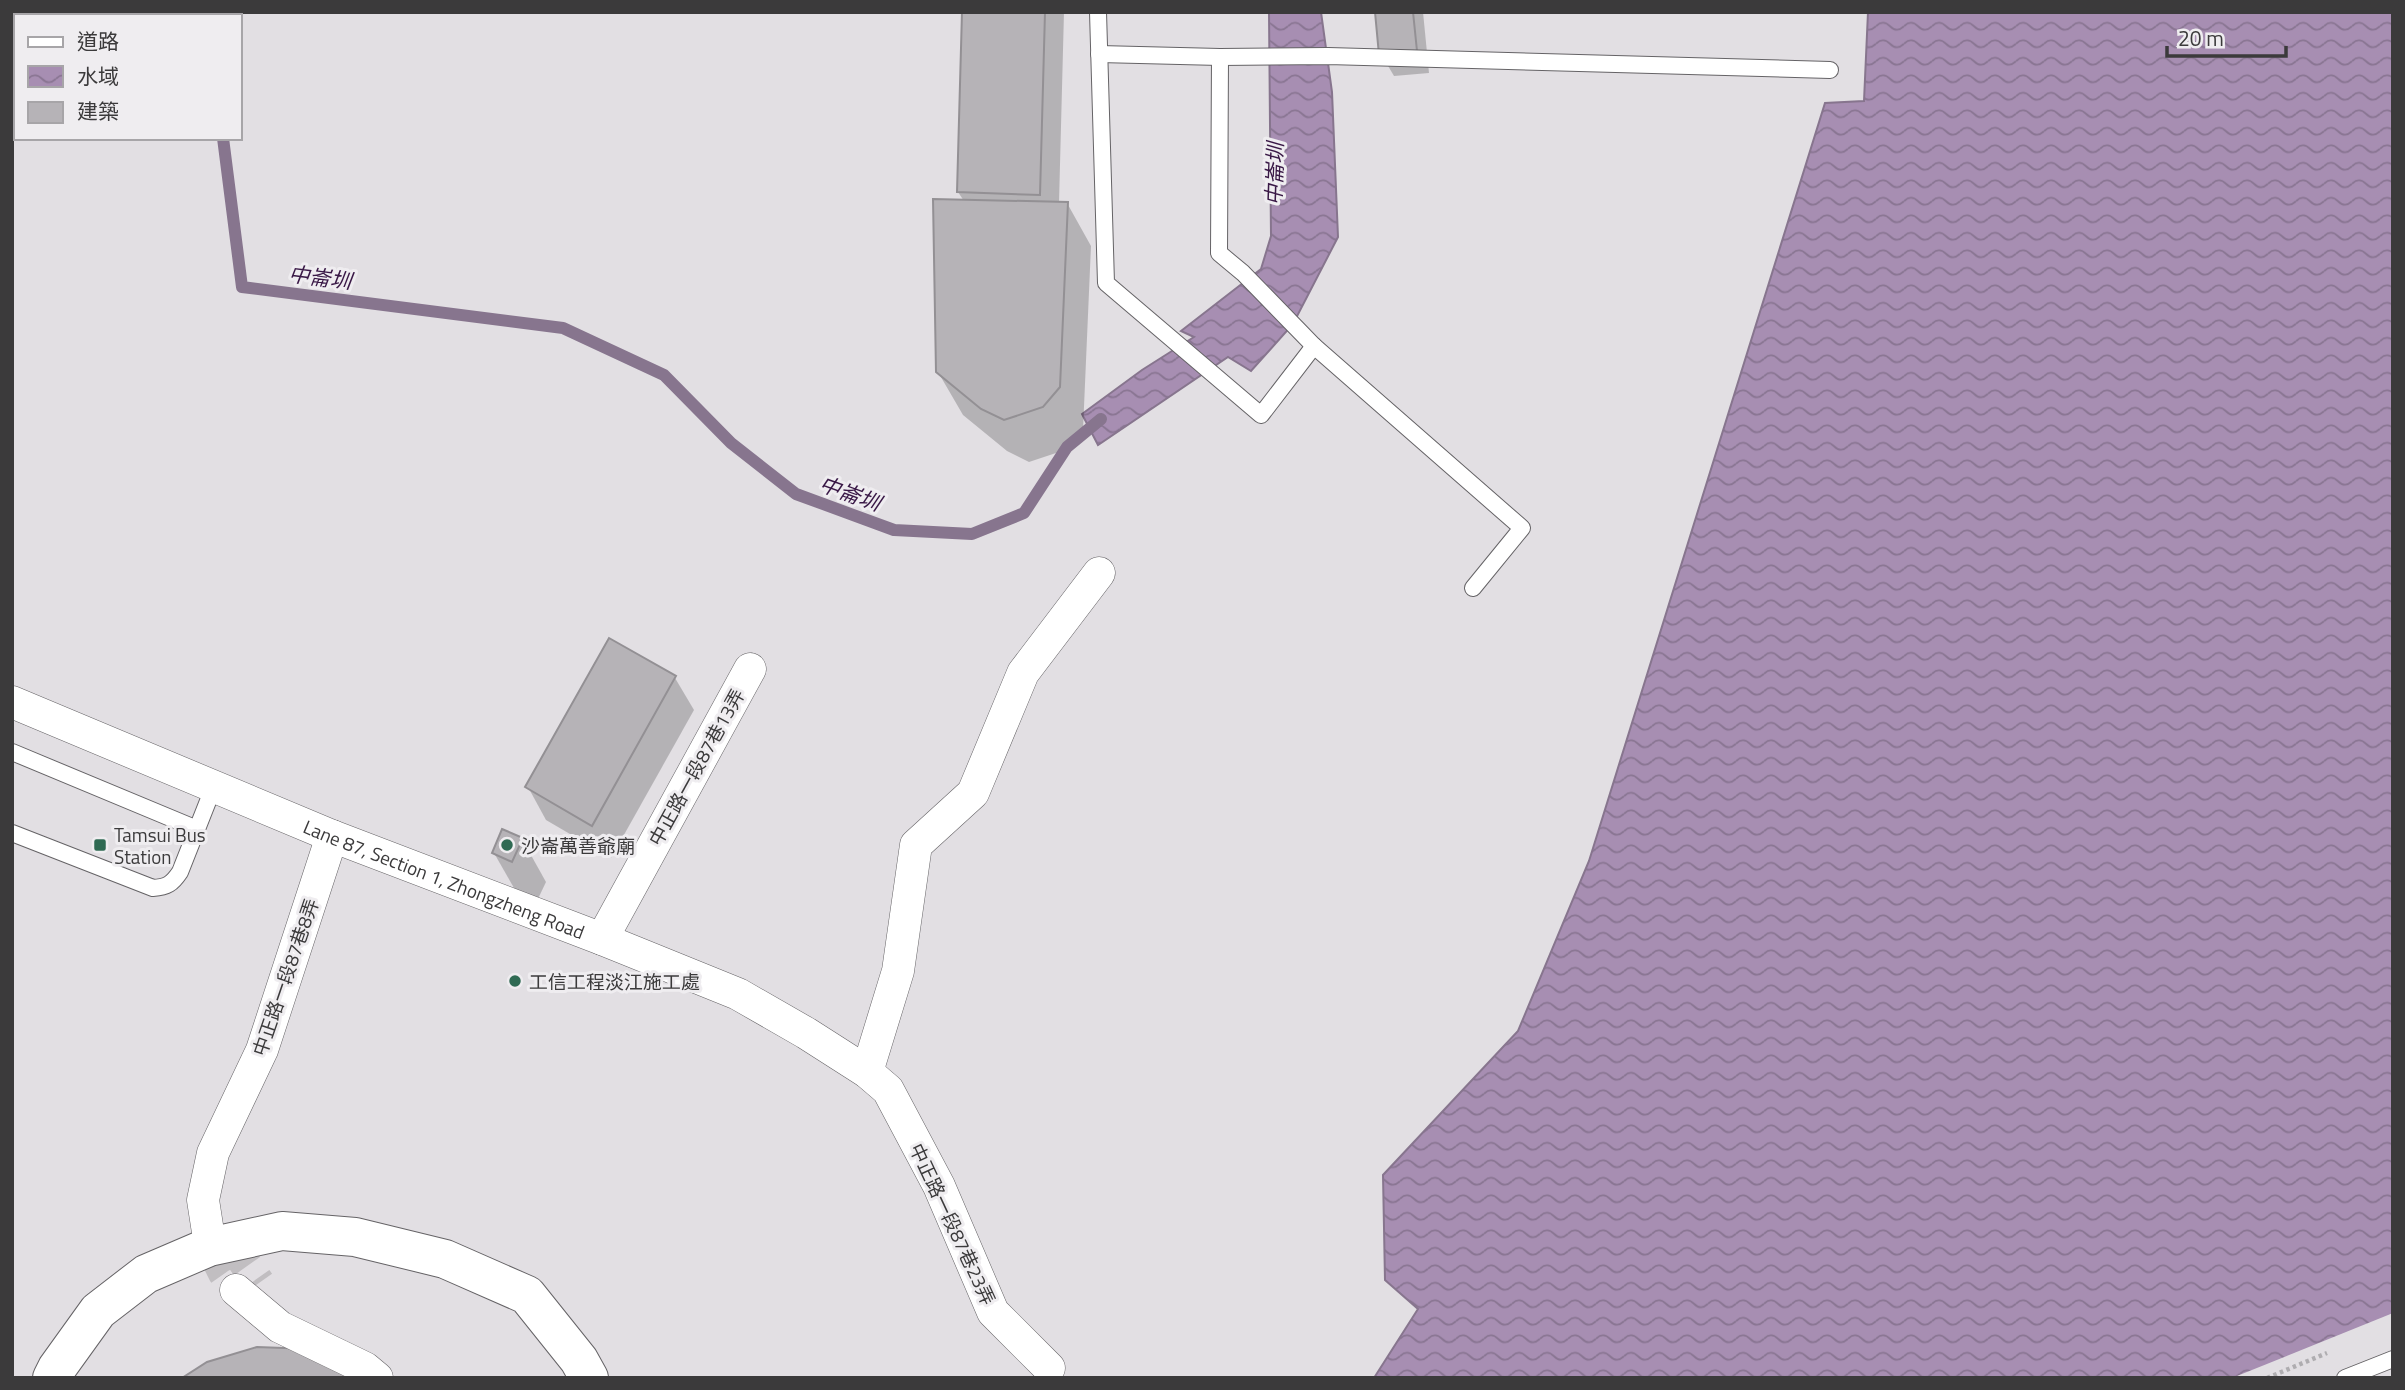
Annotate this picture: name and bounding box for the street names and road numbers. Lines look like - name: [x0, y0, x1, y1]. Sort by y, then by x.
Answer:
- street label: 中正路一段87巷13弄: [641, 683, 751, 851]
- street label: Lane 87, Section 1, Zhongzheng Road: [299, 811, 589, 946]
- street label: 中正路一段87巷8弄: [244, 894, 326, 1060]
- street label: 中正路一段87巷23弄: [903, 1138, 1003, 1310]

